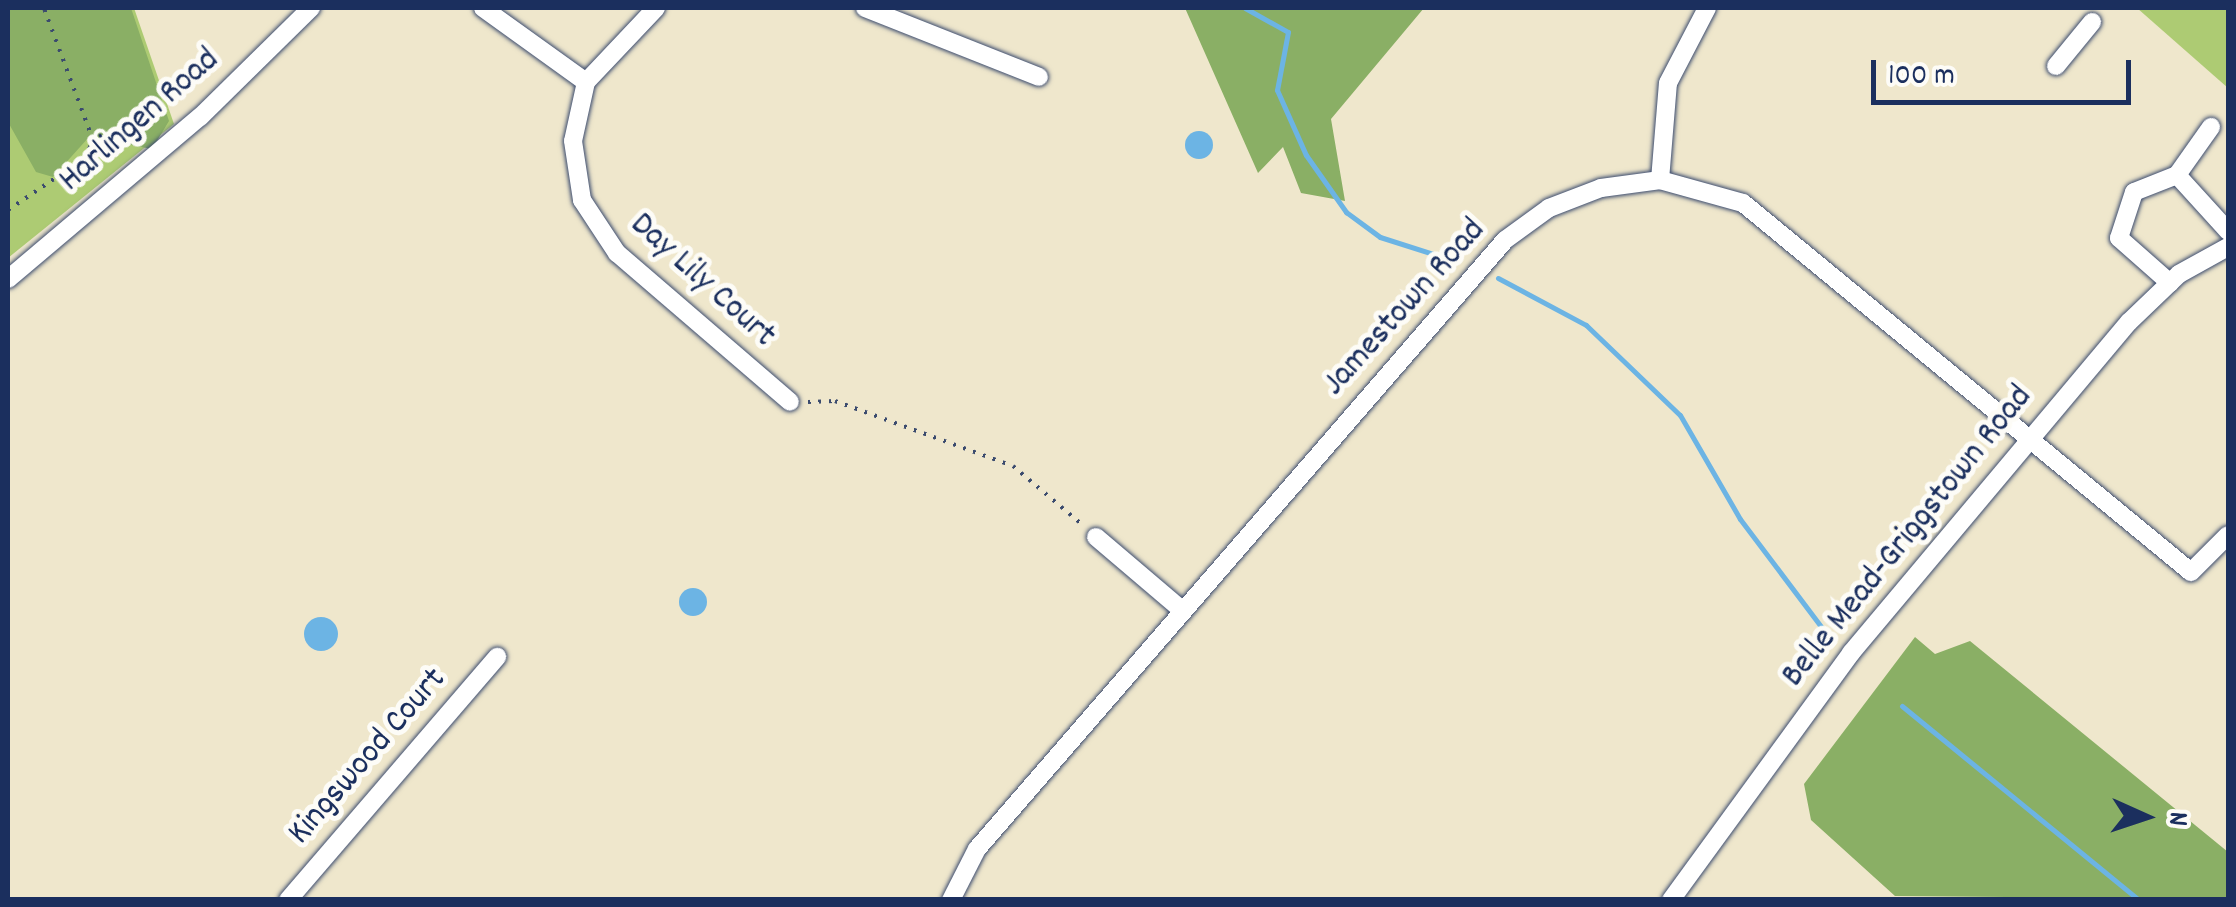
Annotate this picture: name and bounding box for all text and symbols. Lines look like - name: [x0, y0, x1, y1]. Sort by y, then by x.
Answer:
- street label: Harlingen Road: [51, 40, 229, 202]
- scale bar: [1876, 40, 2136, 102]
- text: 100 m: [1888, 56, 1955, 99]
- street label: Day Lily Court: [620, 205, 784, 357]
- street label: Jamestown Road: [1314, 211, 1496, 405]
- street label: Belle Mead-Griggstown Road: [1773, 378, 2043, 696]
- street label: Kingswood Court: [280, 660, 456, 854]
- north arrow: [2096, 767, 2196, 867]
- text: N: [2156, 811, 2196, 827]

